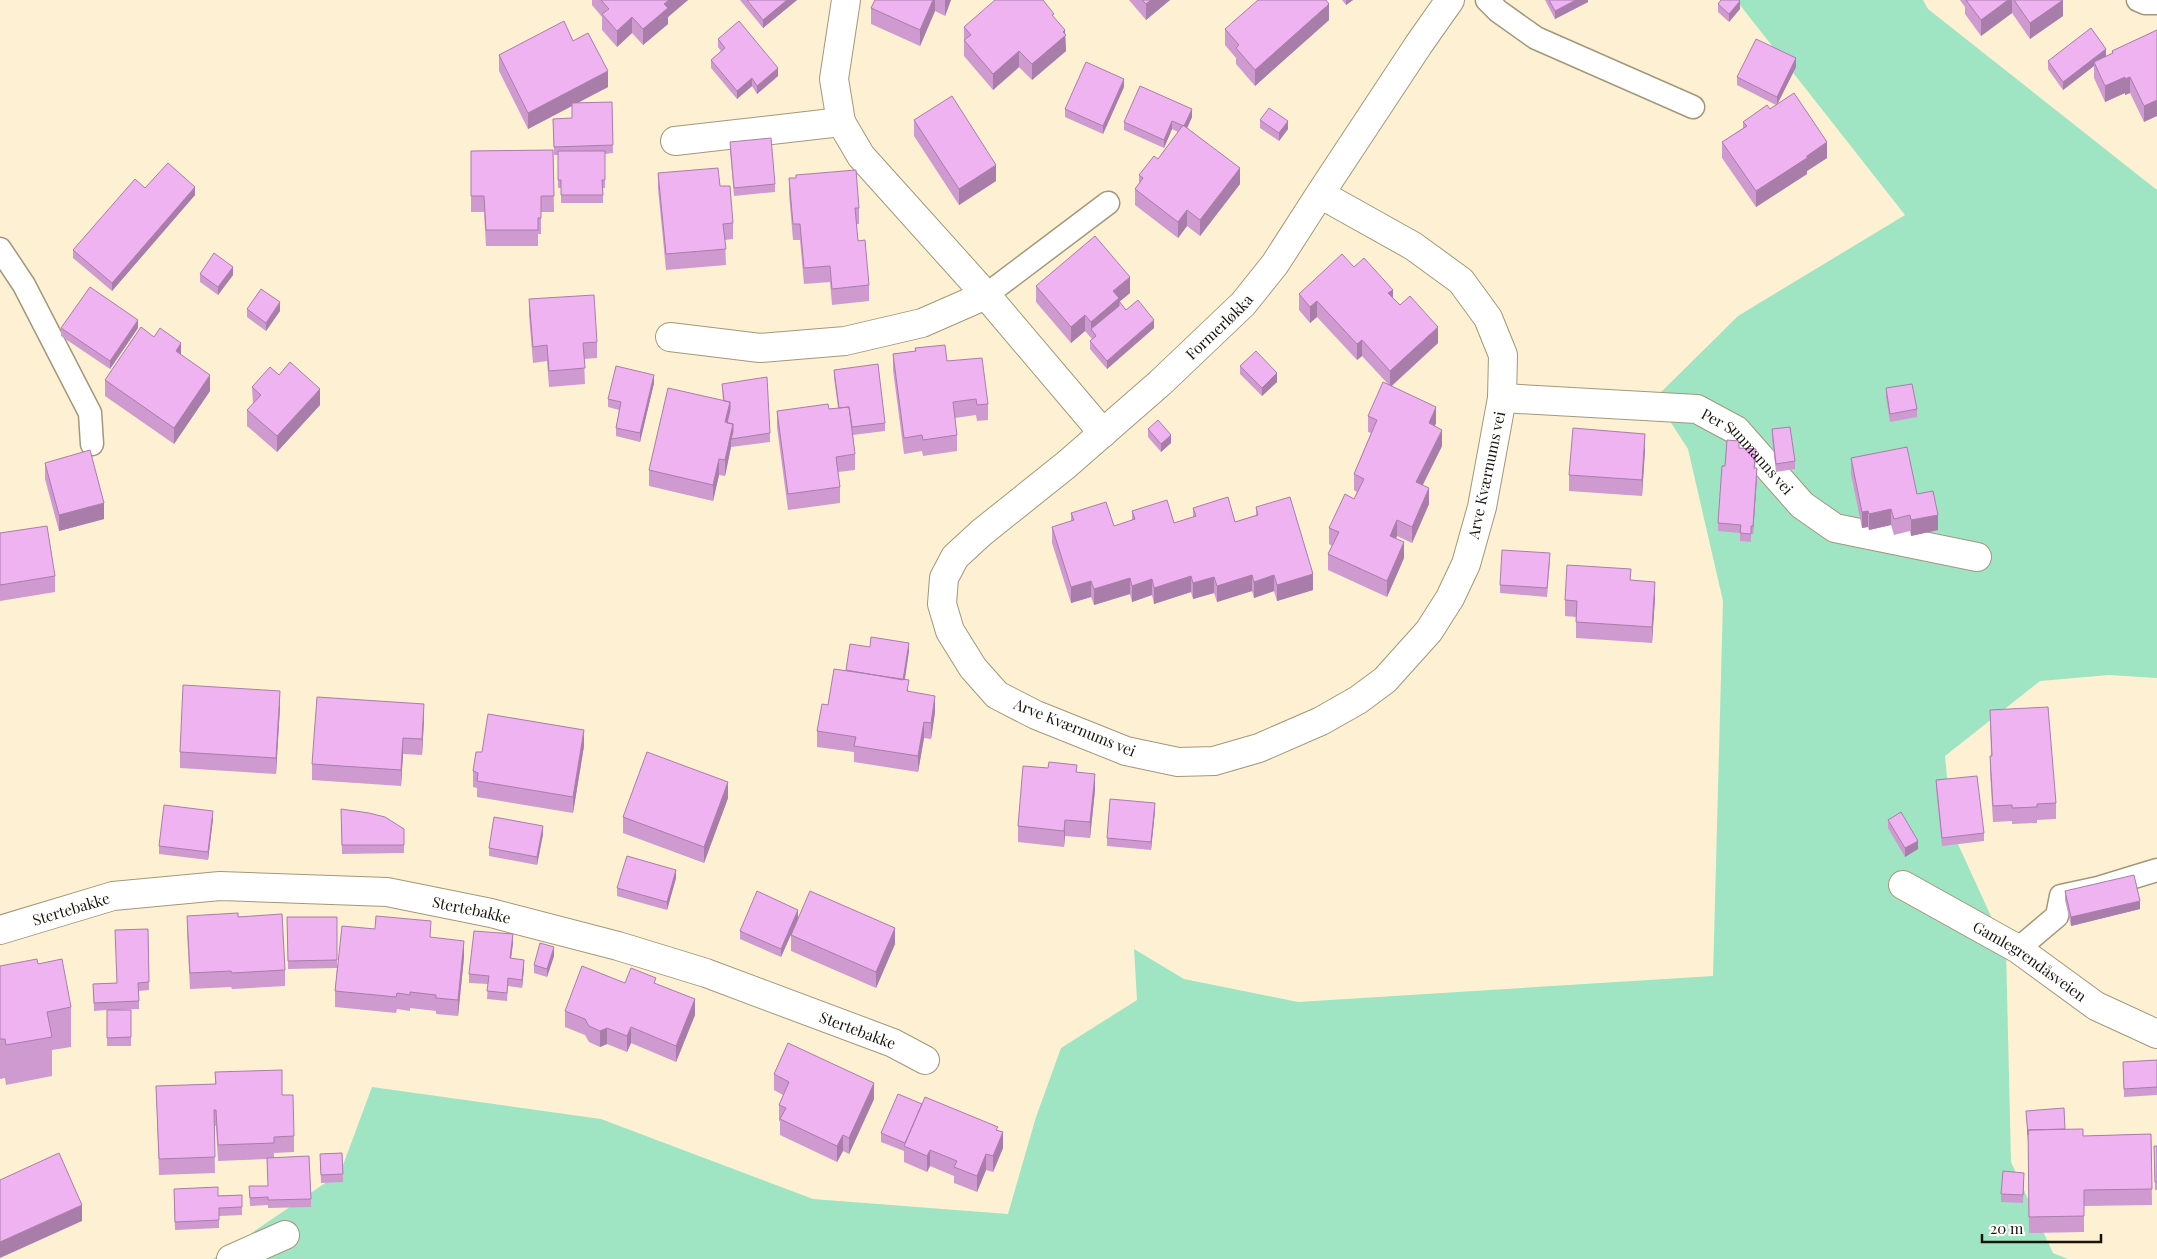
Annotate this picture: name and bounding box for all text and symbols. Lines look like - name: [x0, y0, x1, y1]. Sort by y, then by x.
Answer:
- street label: Formerløkka: [1181, 290, 1257, 364]
- street label: Per Sunmanns vei: [1698, 403, 1798, 499]
- street label: Arve Kværnums vei: [1463, 409, 1509, 542]
- street label: Arve Kværnums vei: [1010, 693, 1139, 761]
- street label: Stertebakke: [30, 888, 112, 930]
- street label: Stertebakke: [431, 891, 513, 928]
- street label: Gamlegrendåsveien: [1970, 916, 2091, 1006]
- street label: Stertebakke: [817, 1006, 899, 1053]
- scale bar: [1982, 1212, 2101, 1244]
- text: 20 m: [1990, 1218, 2024, 1238]

